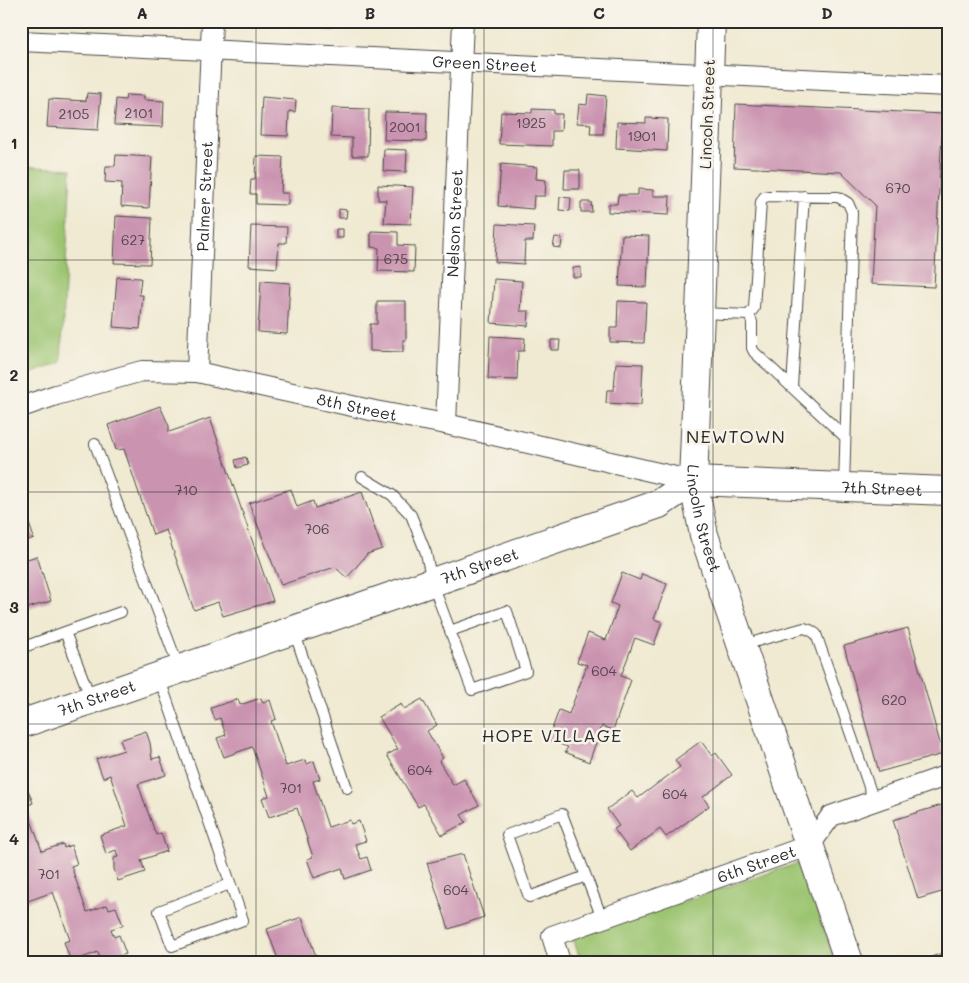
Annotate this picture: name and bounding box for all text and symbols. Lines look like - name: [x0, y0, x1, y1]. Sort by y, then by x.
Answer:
- text: A: [136, 2, 148, 23]
- text: B: [365, 2, 375, 23]
- text: C: [593, 2, 605, 23]
- text: D: [821, 2, 833, 23]
- street label: Green Street: [432, 50, 537, 76]
- street label: Lincoln Street: [694, 59, 719, 169]
- house number: 2101: [125, 103, 153, 122]
- house number: 2105: [59, 104, 89, 123]
- house number: 1925: [516, 113, 546, 132]
- house number: 2001: [389, 117, 421, 136]
- house number: 1901: [627, 126, 657, 145]
- text: 1: [10, 132, 18, 153]
- street label: Palmer Street: [191, 140, 217, 252]
- street label: Nelson Street: [441, 169, 467, 278]
- house number: 670: [886, 178, 911, 197]
- house number: 627: [121, 230, 145, 249]
- house number: 675: [384, 249, 408, 268]
- text: 2: [10, 364, 19, 385]
- street label: 8th Street: [315, 388, 399, 425]
- district label: NEWTOWN: [686, 424, 786, 448]
- street label: Lincoln Street: [683, 464, 727, 575]
- street label: 7th Street: [841, 476, 923, 500]
- house number: 710: [175, 480, 198, 499]
- house number: 706: [305, 519, 329, 538]
- street label: 7th Street: [438, 542, 521, 589]
- text: 3: [9, 596, 19, 617]
- house number: 604: [591, 661, 617, 680]
- street label: 7th Street: [55, 674, 138, 721]
- house number: 620: [882, 690, 907, 709]
- district label: HOPE VILLAGE: [482, 723, 622, 747]
- house number: 604: [407, 760, 433, 779]
- house number: 701: [280, 778, 302, 797]
- house number: 604: [662, 784, 688, 803]
- text: 4: [9, 828, 19, 849]
- street label: 6th Street: [714, 840, 798, 887]
- house number: 701: [38, 864, 60, 883]
- house number: 604: [443, 880, 469, 899]

